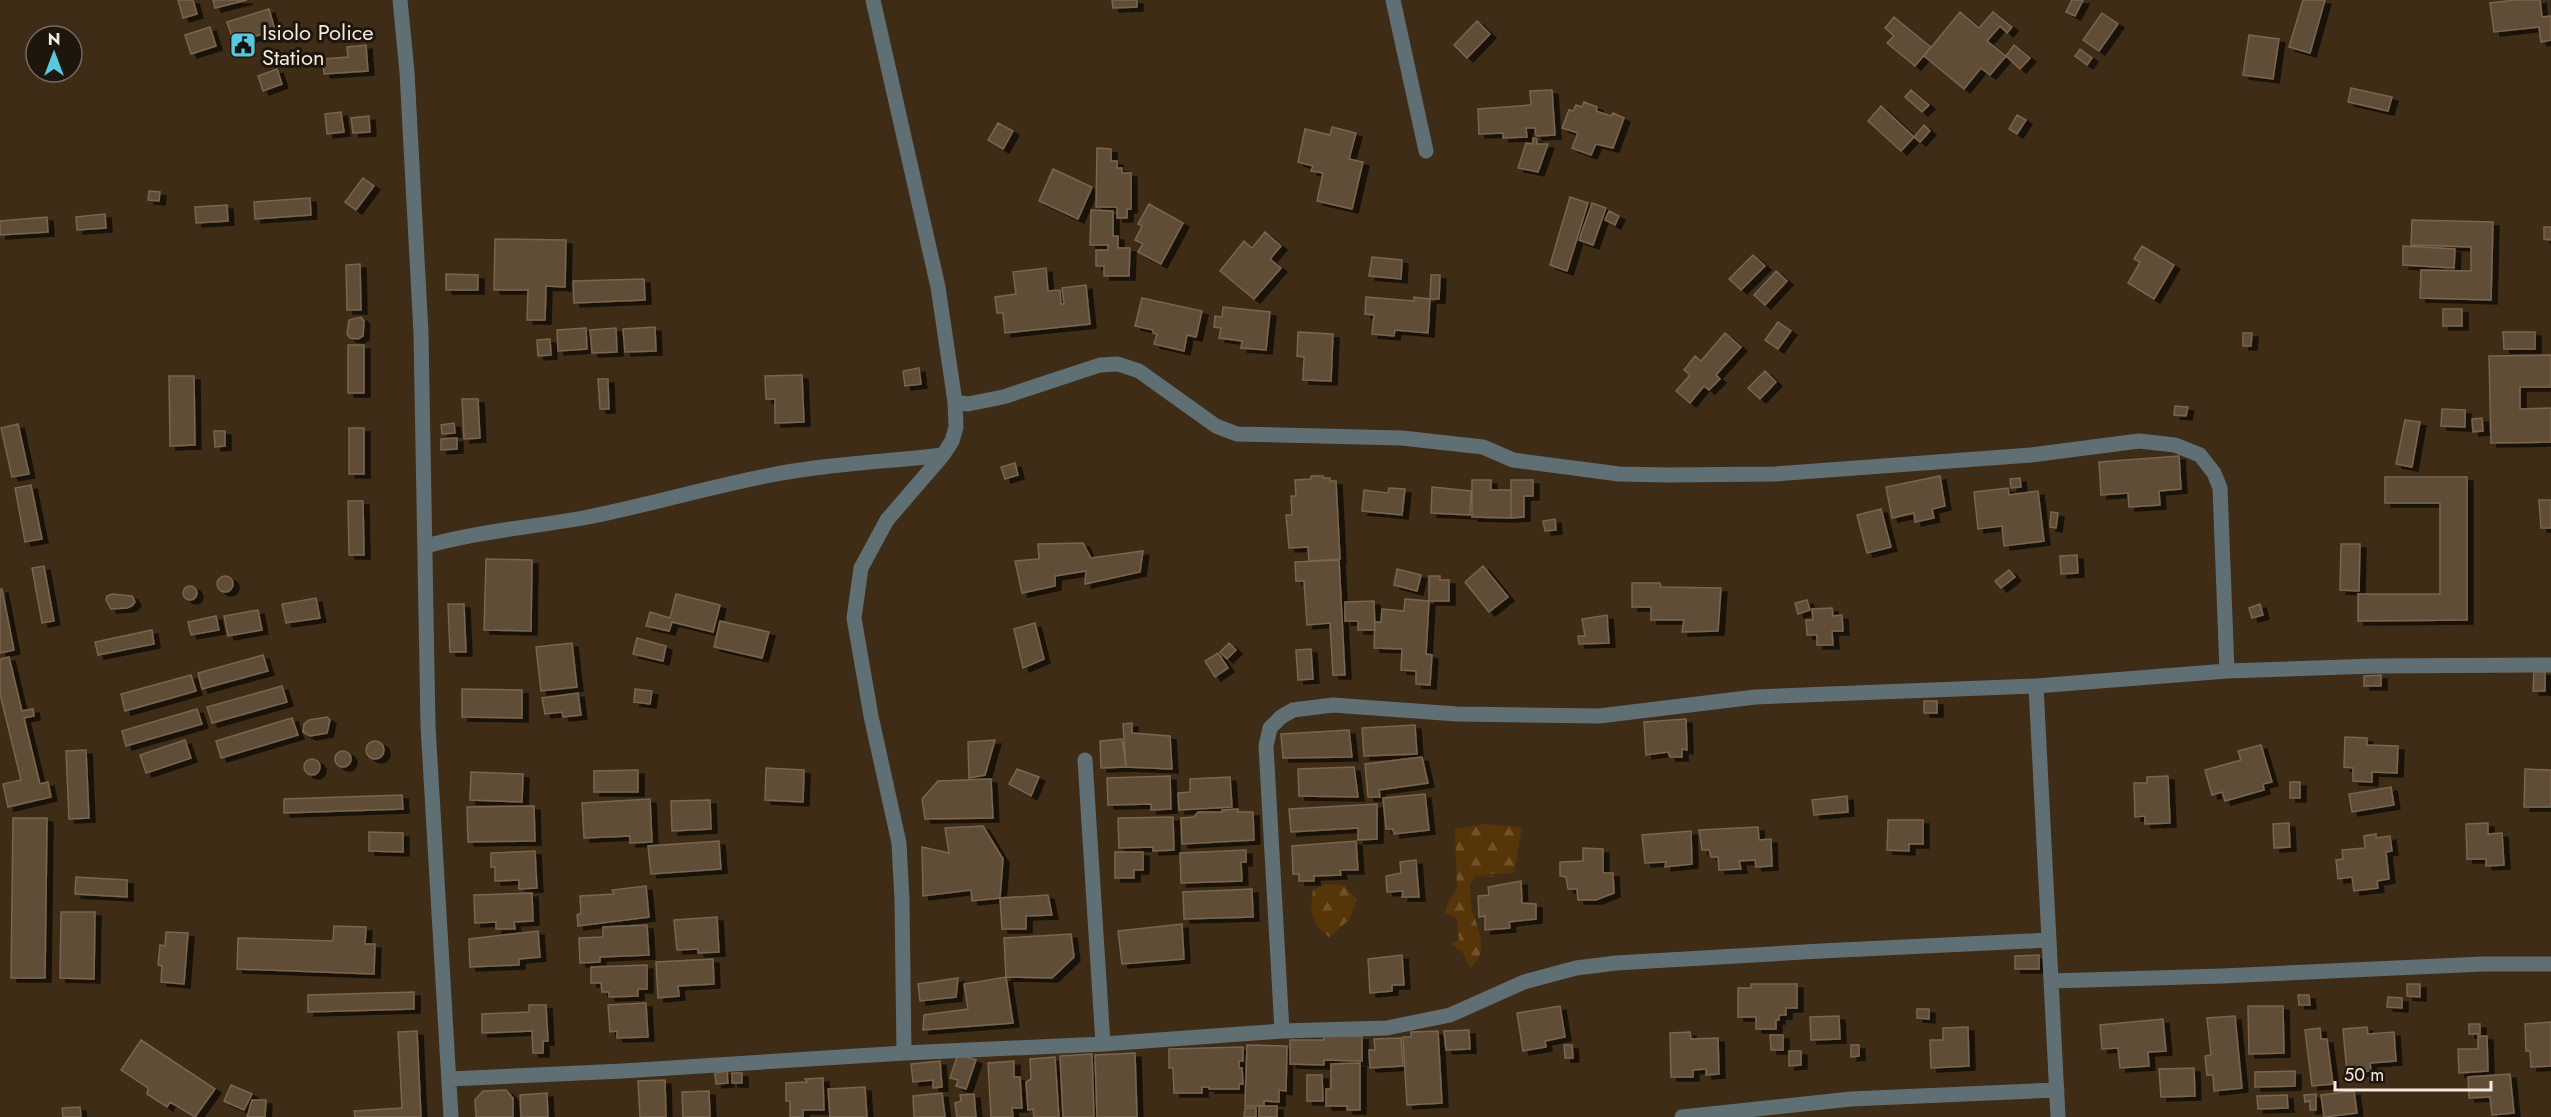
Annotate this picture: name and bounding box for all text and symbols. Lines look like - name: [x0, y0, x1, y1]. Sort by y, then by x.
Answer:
- place label: Isiolo Police Station: [262, 16, 374, 73]
- north arrow: [24, 24, 84, 84]
- text: N: [48, 28, 60, 51]
- public building icon: Isiolo Police Station: [228, 30, 258, 60]
- scale bar: [2335, 1054, 2491, 1092]
- text: 50 m: [2344, 1062, 2384, 1088]

